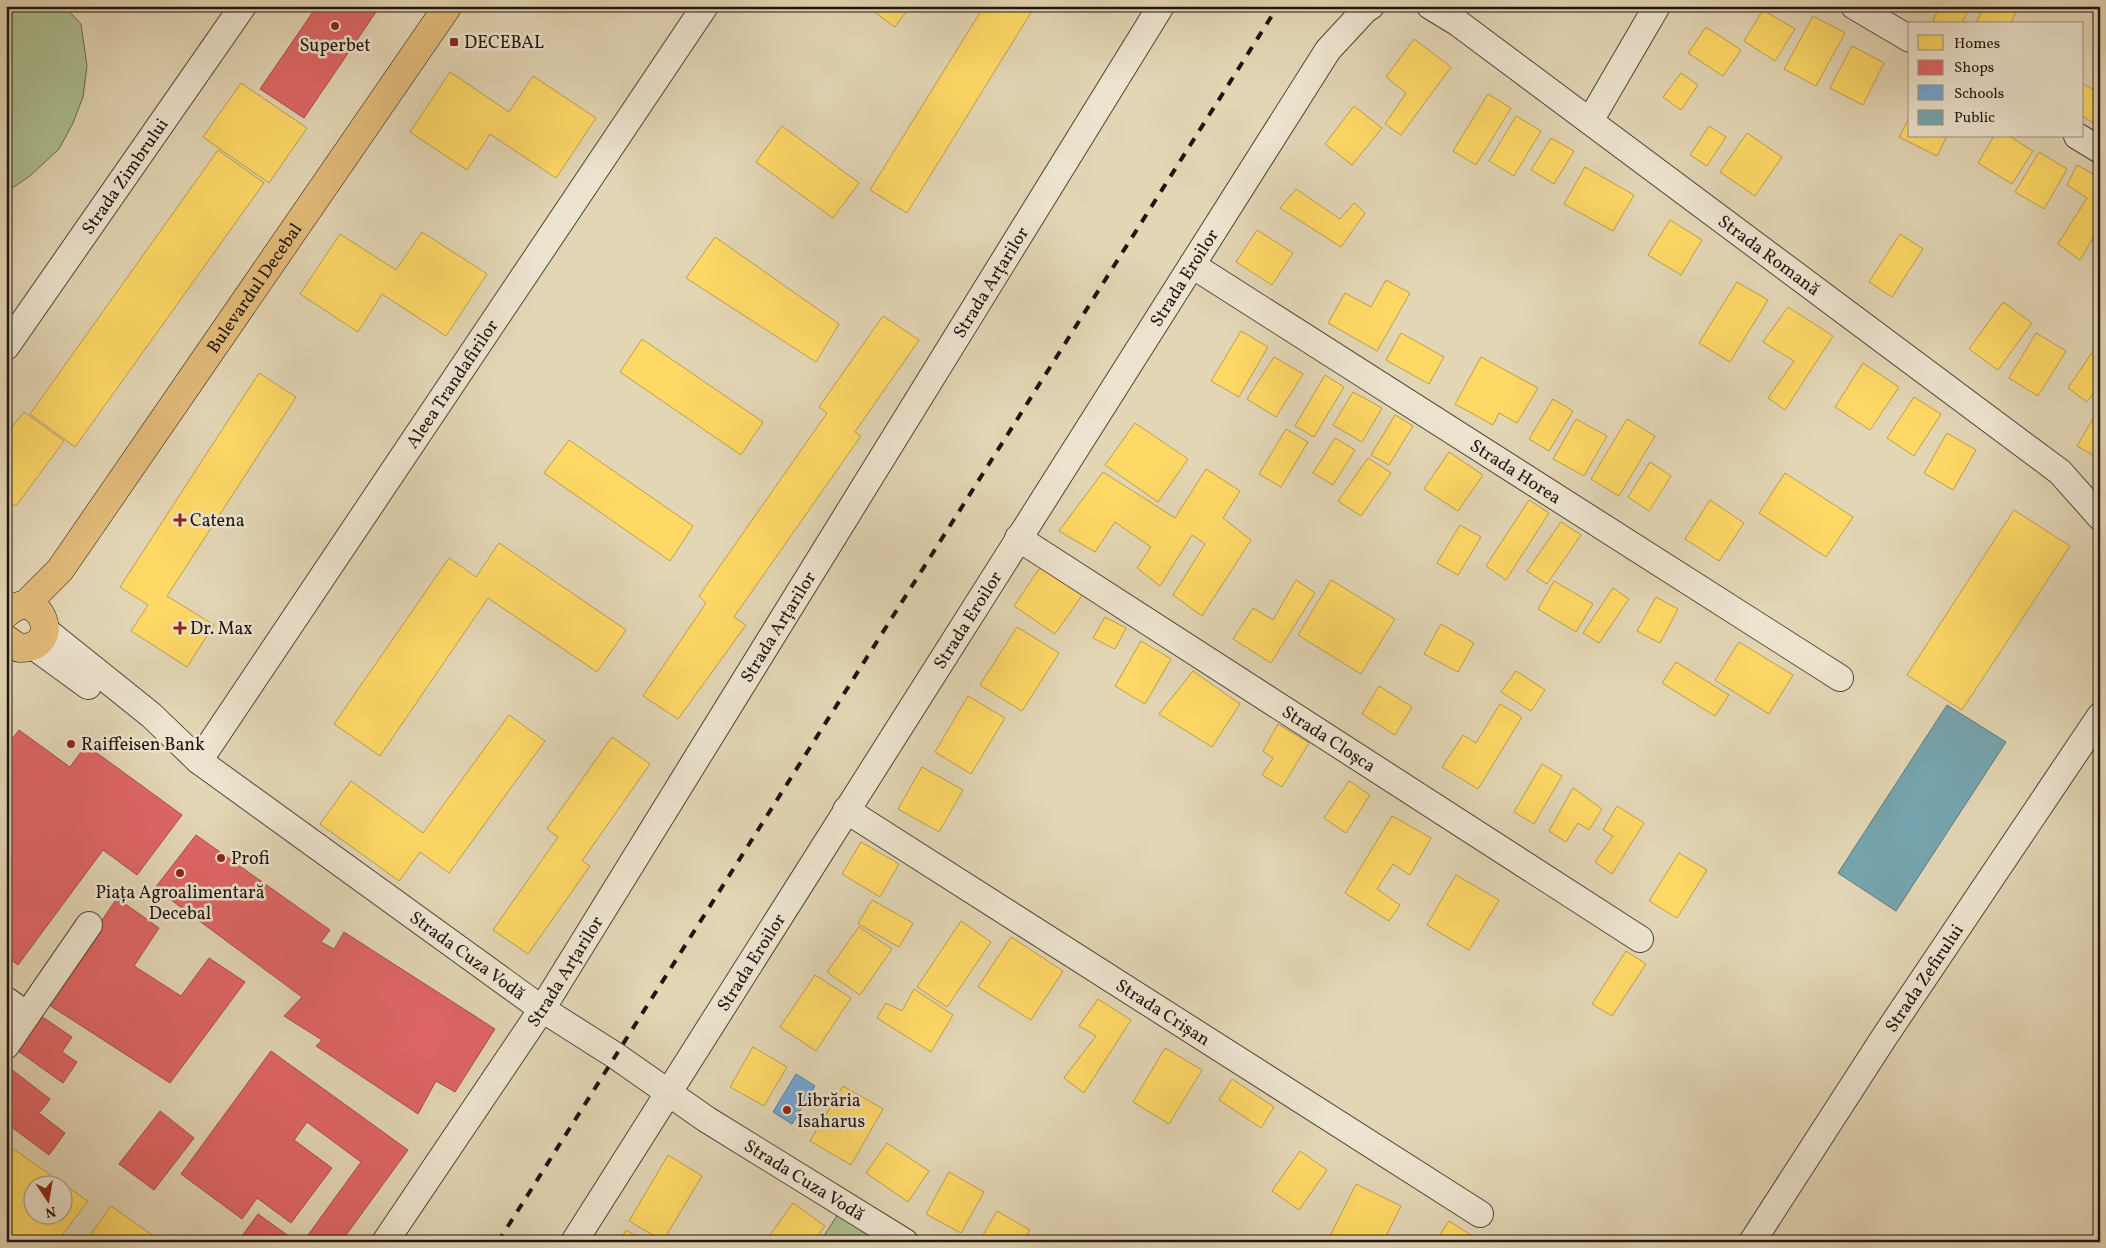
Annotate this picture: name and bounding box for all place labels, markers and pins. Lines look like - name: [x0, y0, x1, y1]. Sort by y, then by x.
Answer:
- marker: Superbet: [329, 20, 341, 32]
- place label: DECEBAL: [464, 31, 544, 56]
- place label: Superbet: [299, 34, 371, 59]
- marker: DECEBAL: [448, 36, 460, 48]
- place label: Catena: [190, 509, 245, 534]
- marker: Catena: [174, 514, 186, 526]
- place label: Dr. Max: [190, 617, 253, 642]
- marker: Dr. Max: [174, 622, 186, 634]
- place label: Raiffeisen Bank: [81, 733, 205, 758]
- marker: Raiffeisen Bank: [65, 738, 77, 750]
- place label: Profi: [231, 847, 270, 872]
- marker: Profi: [215, 852, 227, 864]
- marker: Piața Agroalimentară Decebal: [174, 867, 186, 879]
- place label: Piața Agroalimentară Decebal: [95, 881, 265, 927]
- place label: Librăria Isaharus: [797, 1089, 865, 1135]
- marker: Librăria Isaharus: [781, 1104, 793, 1116]

